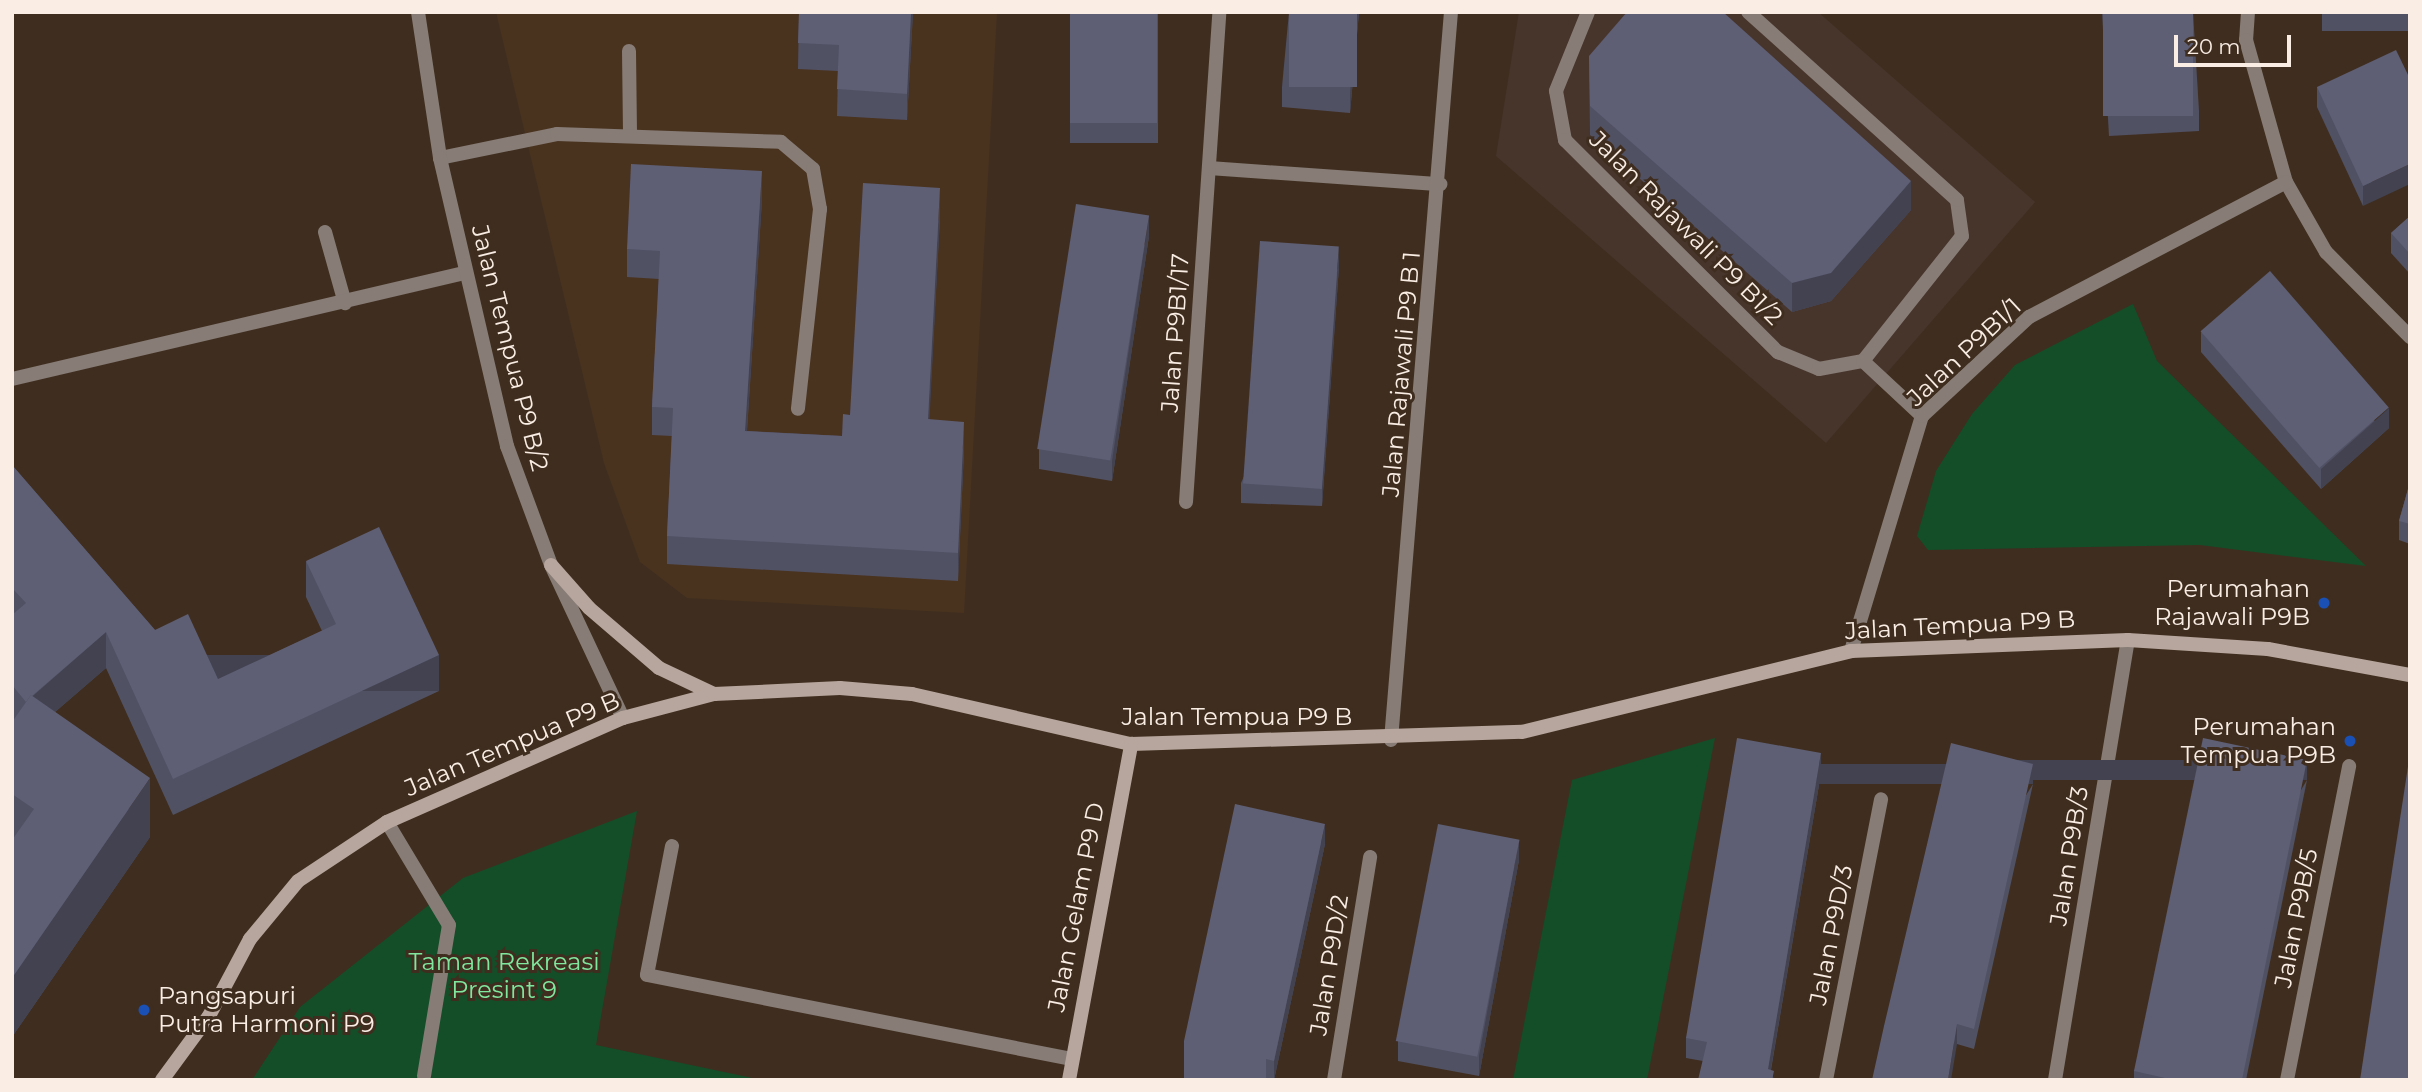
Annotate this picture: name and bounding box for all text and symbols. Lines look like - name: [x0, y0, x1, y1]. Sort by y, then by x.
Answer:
- scale bar: [2177, 21, 2294, 65]
- text: 20 m: [2187, 34, 2241, 59]
- street label: Jalan Rajawali P9 B1/2: [1583, 125, 1789, 331]
- street label: Jalan Tempua P9 B/2: [465, 222, 555, 474]
- street label: Jalan Rajawali P9 B 1: [1376, 250, 1426, 498]
- street label: Jalan P9B1/17: [1155, 252, 1195, 414]
- street label: Jalan P9B1/1: [1901, 292, 2027, 412]
- place label: Perumahan Rajawali P9B: [2154, 575, 2310, 631]
- marker: Perumahan Rajawali P9B: [2316, 595, 2332, 611]
- street label: Jalan Tempua P9 B: [1844, 605, 2076, 645]
- street label: Jalan Tempua P9 B: [400, 686, 624, 802]
- street label: Jalan Tempua P9 B: [1122, 703, 1352, 731]
- place label: Perumahan Tempua P9B: [2181, 713, 2336, 769]
- marker: Perumahan Tempua P9B: [2342, 733, 2358, 749]
- street label: Jalan P9B/3: [2044, 784, 2094, 928]
- street label: Jalan Gelam P9 D: [1042, 800, 1110, 1014]
- street label: Jalan P9B/5: [2268, 846, 2324, 990]
- street label: Jalan P9D/3: [1803, 863, 1859, 1007]
- street label: Jalan P9D/2: [1304, 893, 1354, 1037]
- park label: Taman Rekreasi Presint 9: [408, 948, 600, 1004]
- place label: Pangsapuri Putra Harmoni P9: [158, 982, 375, 1038]
- marker: Pangsapuri Putra Harmoni P9: [136, 1002, 152, 1018]

